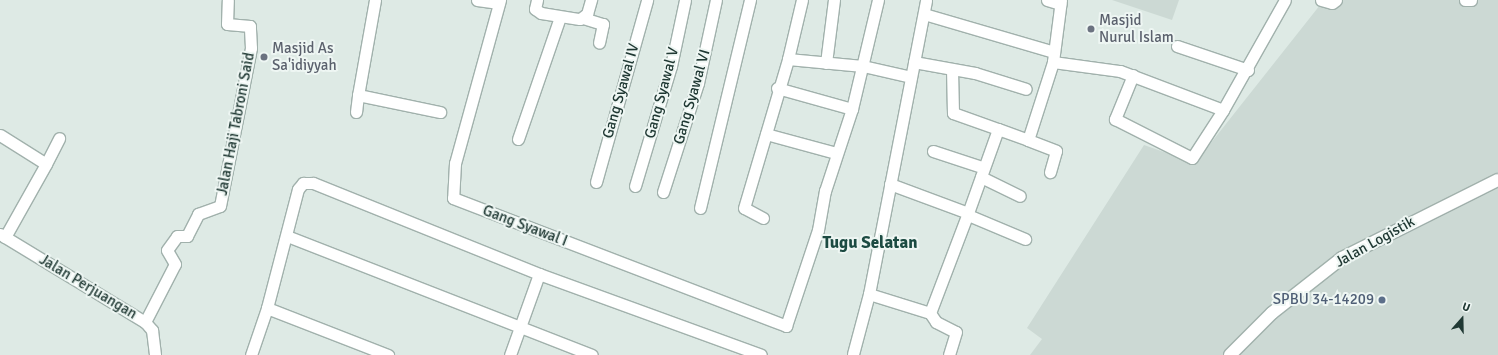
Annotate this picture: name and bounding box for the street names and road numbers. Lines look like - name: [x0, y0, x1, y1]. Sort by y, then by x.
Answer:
- street label: Gang Syawal IV: [599, 41, 643, 141]
- street label: Gang Syawal V: [641, 45, 683, 141]
- street label: Gang Syawal VI: [670, 47, 714, 147]
- street label: Jalan Haji Tabroni Said: [213, 51, 259, 197]
- street label: Gang Syawal I: [480, 202, 570, 250]
- street label: Jalan Logistik: [1332, 213, 1418, 271]
- street label: Jalan Perjuangan: [36, 251, 140, 323]

